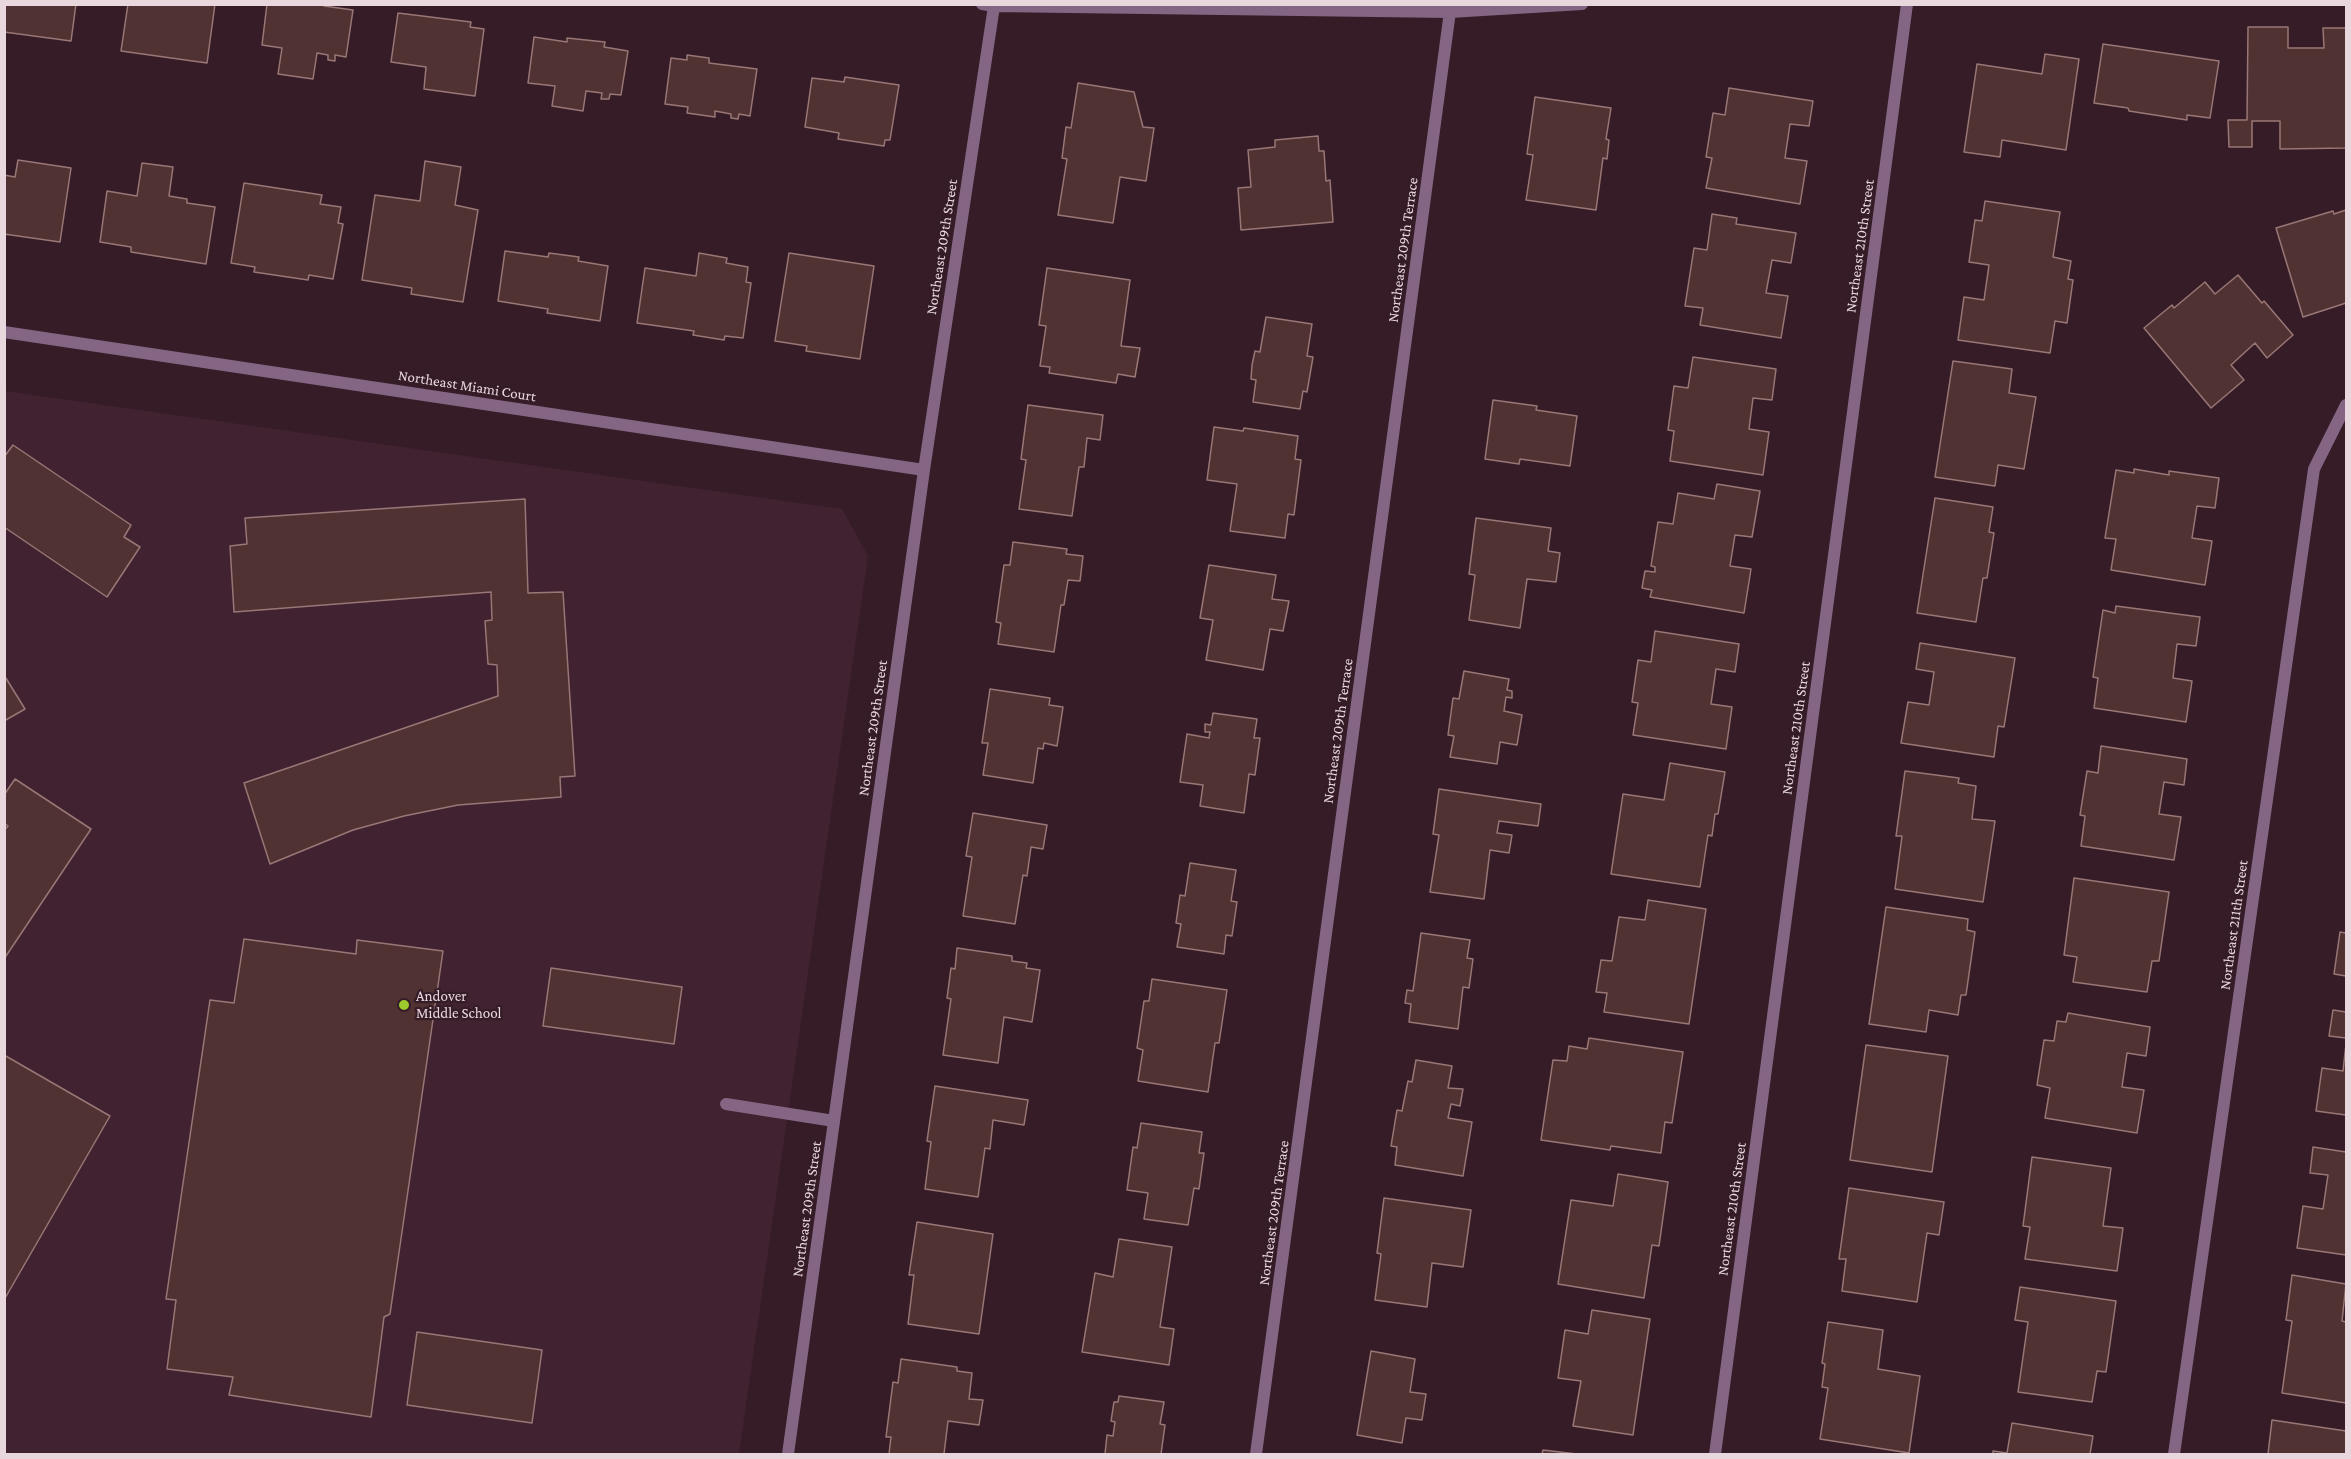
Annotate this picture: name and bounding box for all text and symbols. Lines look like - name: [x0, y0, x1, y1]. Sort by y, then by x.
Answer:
- street label: Northeast 209th Terrace: [1384, 176, 1422, 324]
- street label: Northeast 209th Street: [922, 178, 962, 316]
- street label: Northeast 210th Street: [1842, 178, 1878, 314]
- street label: Northeast Miami Court: [397, 366, 537, 406]
- street label: Northeast 209th Terrace: [1319, 657, 1357, 805]
- street label: Northeast 209th Street: [855, 659, 891, 797]
- street label: Northeast 210th Street: [1778, 660, 1814, 796]
- street label: Northeast 211th Street: [2216, 859, 2252, 991]
- place label: Andover Middle School: [416, 987, 502, 1022]
- marker: Andover Middle School: [397, 998, 411, 1012]
- street label: Northeast 209th Terrace: [1255, 1139, 1293, 1287]
- street label: Northeast 209th Street: [789, 1140, 825, 1278]
- street label: Northeast 210th Street: [1714, 1141, 1750, 1277]

